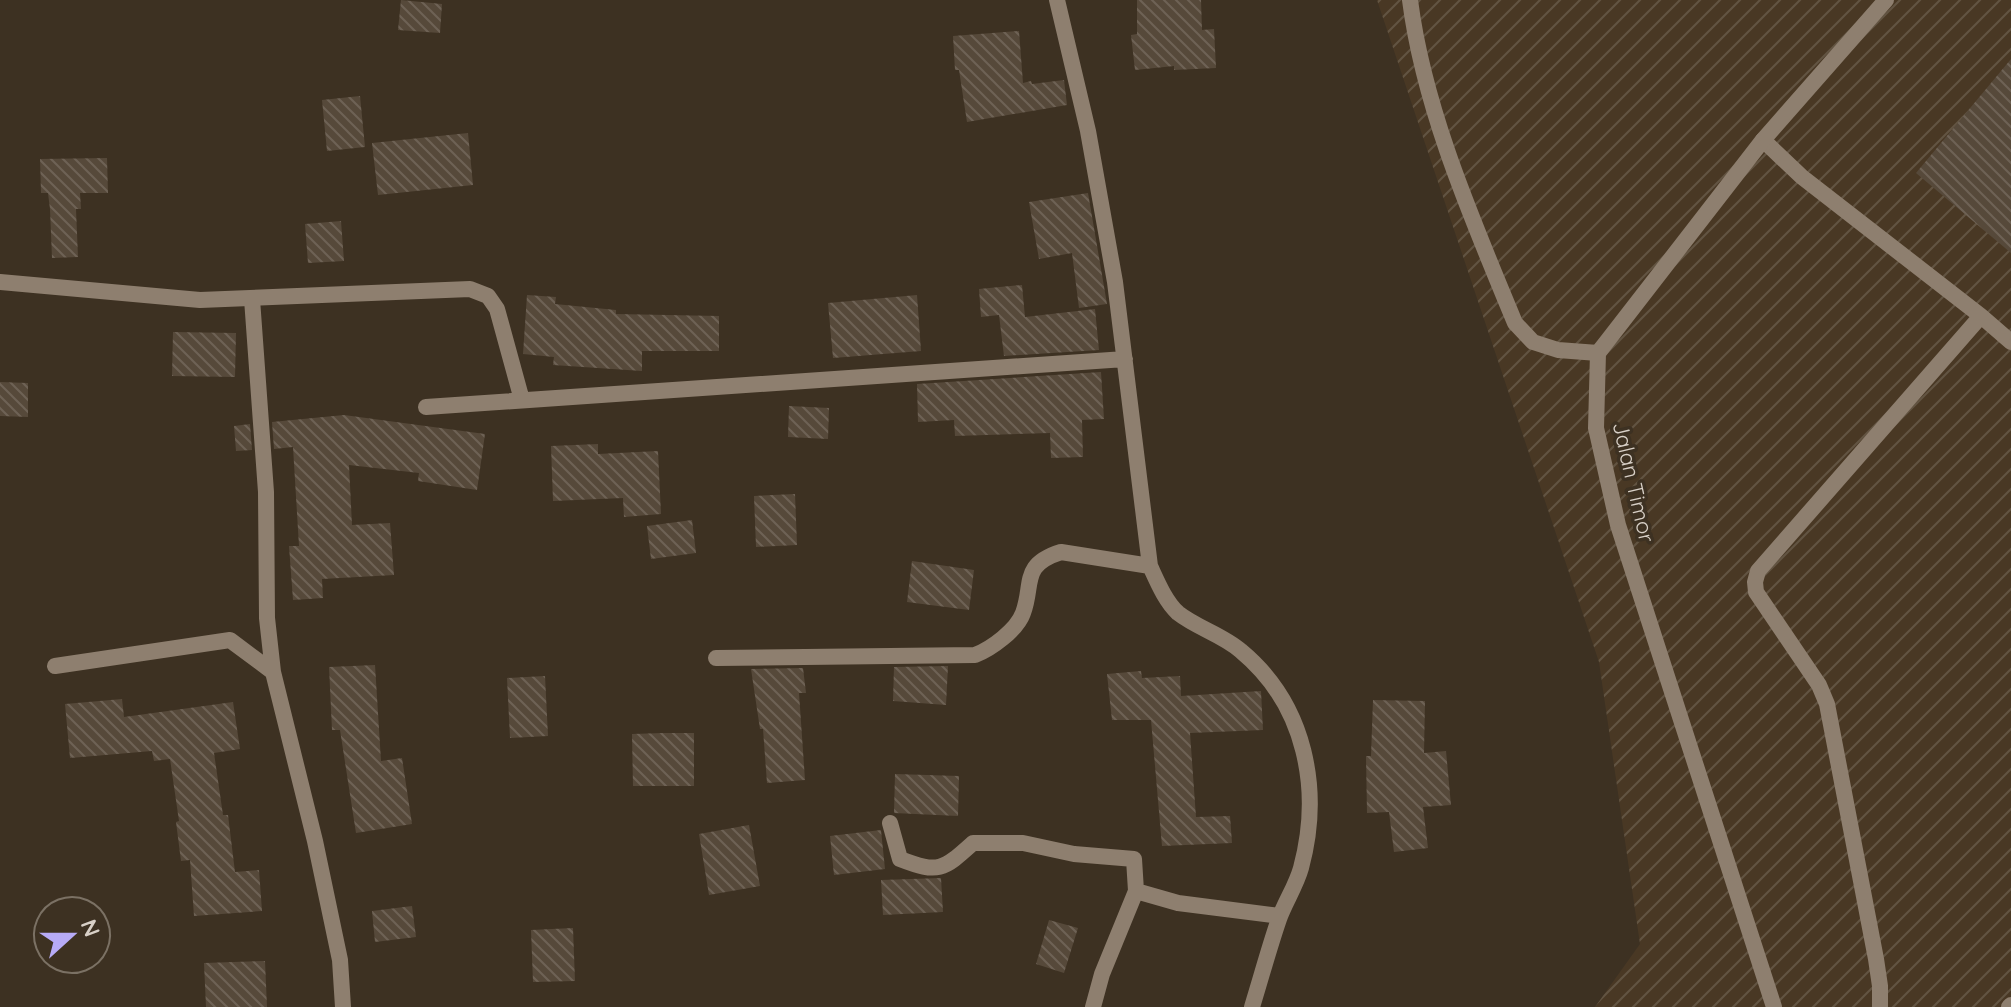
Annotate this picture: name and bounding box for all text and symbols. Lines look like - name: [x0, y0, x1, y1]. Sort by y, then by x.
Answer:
- street label: Jalan Timor: [1607, 419, 1662, 546]
- north arrow: [32, 895, 112, 975]
- text: N: [75, 915, 107, 940]

